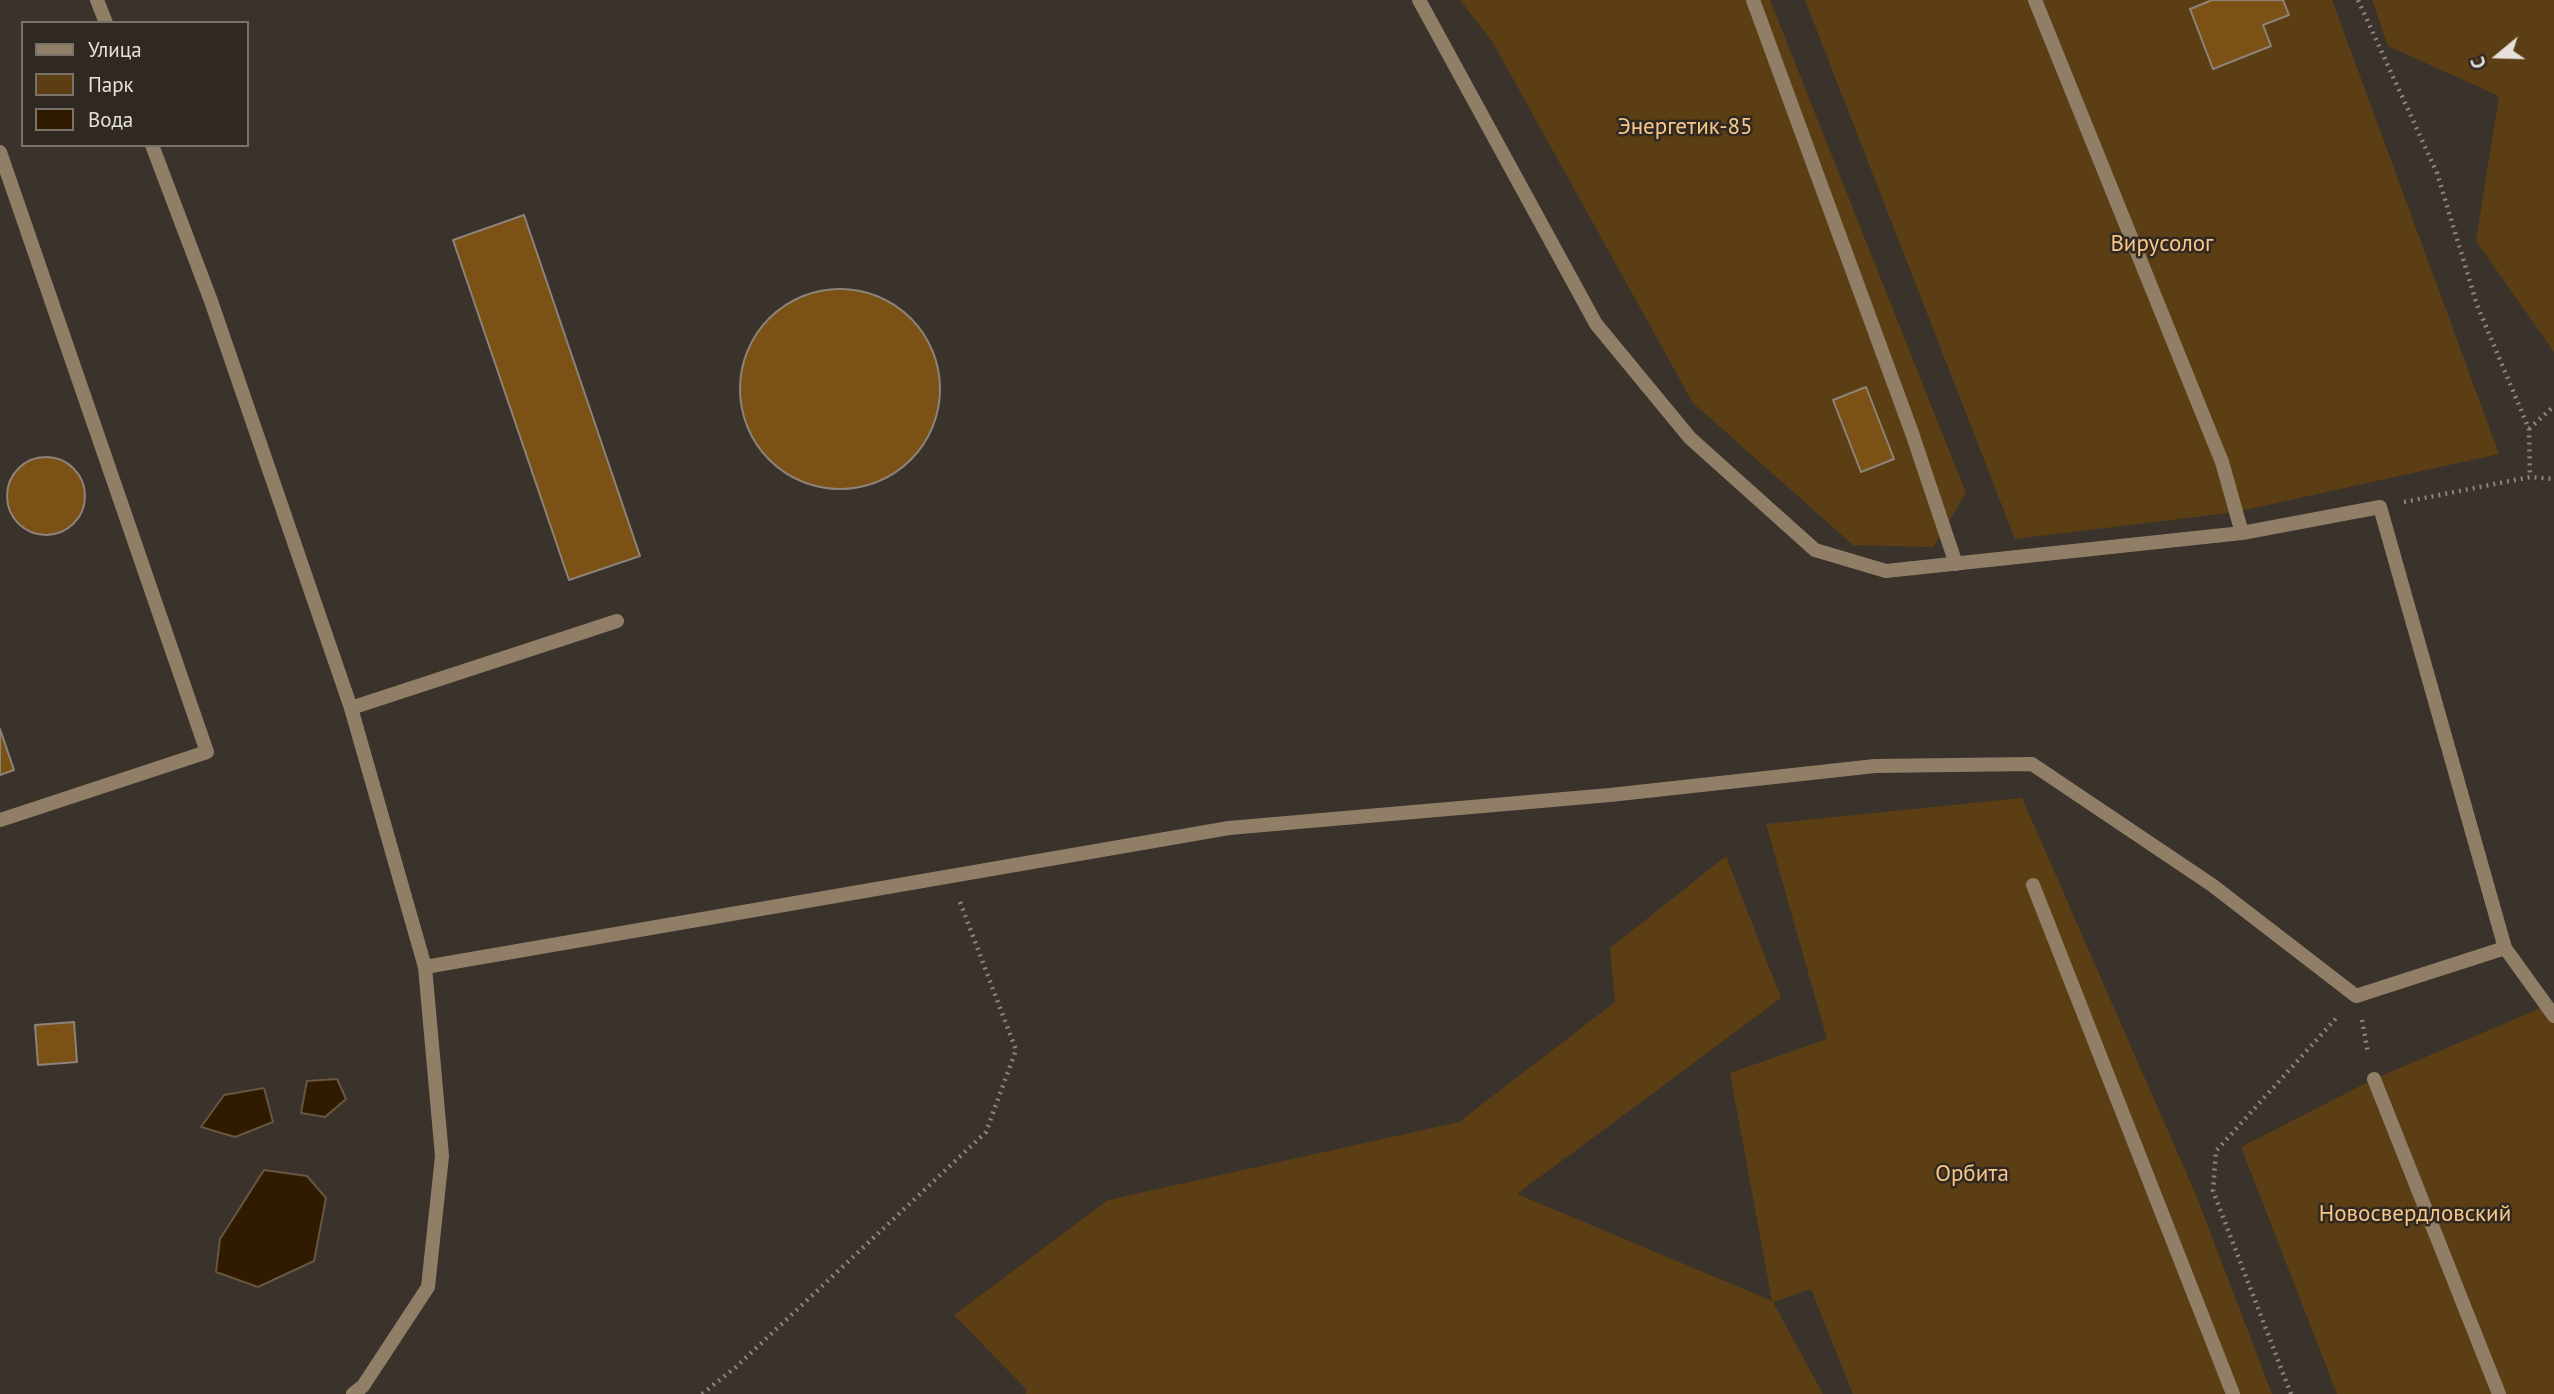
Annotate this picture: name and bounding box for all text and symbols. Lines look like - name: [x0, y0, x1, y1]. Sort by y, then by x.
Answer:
- legend: [21, 21, 248, 147]
- north arrow: [2463, 21, 2533, 91]
- text: Улица: [88, 36, 142, 63]
- text: С: [2465, 54, 2491, 72]
- text: Парк: [88, 71, 134, 98]
- text: Вода: [88, 106, 133, 133]
- park label: Энергетик-85: [1617, 113, 1753, 141]
- park label: Вирусолог: [2110, 230, 2214, 258]
- park label: Орбита: [1935, 1160, 2009, 1188]
- park label: Новосвердловский: [2319, 1200, 2511, 1228]

